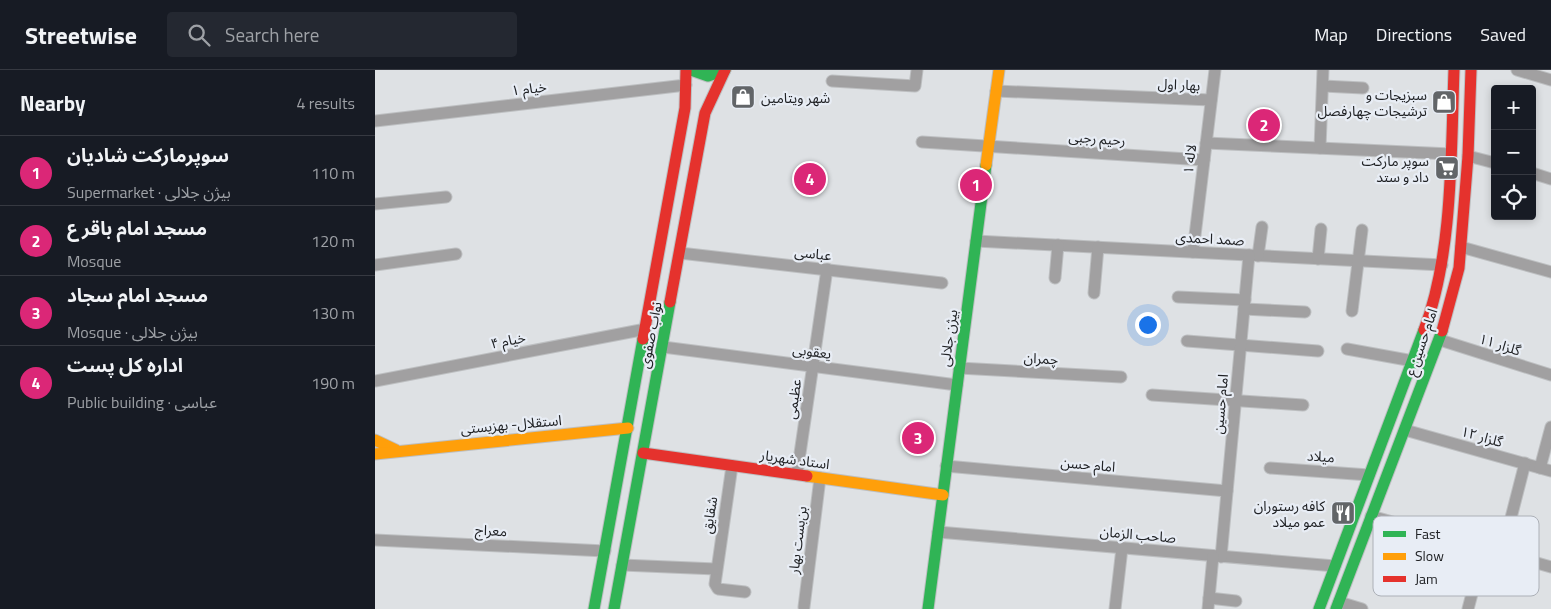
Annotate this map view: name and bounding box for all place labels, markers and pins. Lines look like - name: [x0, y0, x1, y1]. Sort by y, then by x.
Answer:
- shop icon: شهر ویتامین: [730, 84, 756, 110]
- place label: سبزیجات و ترشیجات چهارفصل: [1318, 84, 1427, 121]
- place label: شهر ویتامین: [761, 87, 830, 108]
- shop icon: سبزیجات و ترشیجات چهارفصل: [1431, 89, 1457, 115]
- pin: 2: [1248, 106, 1280, 144]
- place label: سوپر مارکت داد و ستد: [1362, 150, 1429, 187]
- supermarket icon: سوپر مارکت داد و ستد: [1434, 155, 1460, 181]
- pin: 4: [794, 160, 826, 198]
- pin: 1: [960, 166, 992, 204]
- pin: 3: [902, 419, 934, 457]
- place label: کافه رستوران عمو میلاد: [1254, 495, 1325, 532]
- restaurant icon: کافه رستوران عمو میلاد: [1330, 500, 1356, 526]

